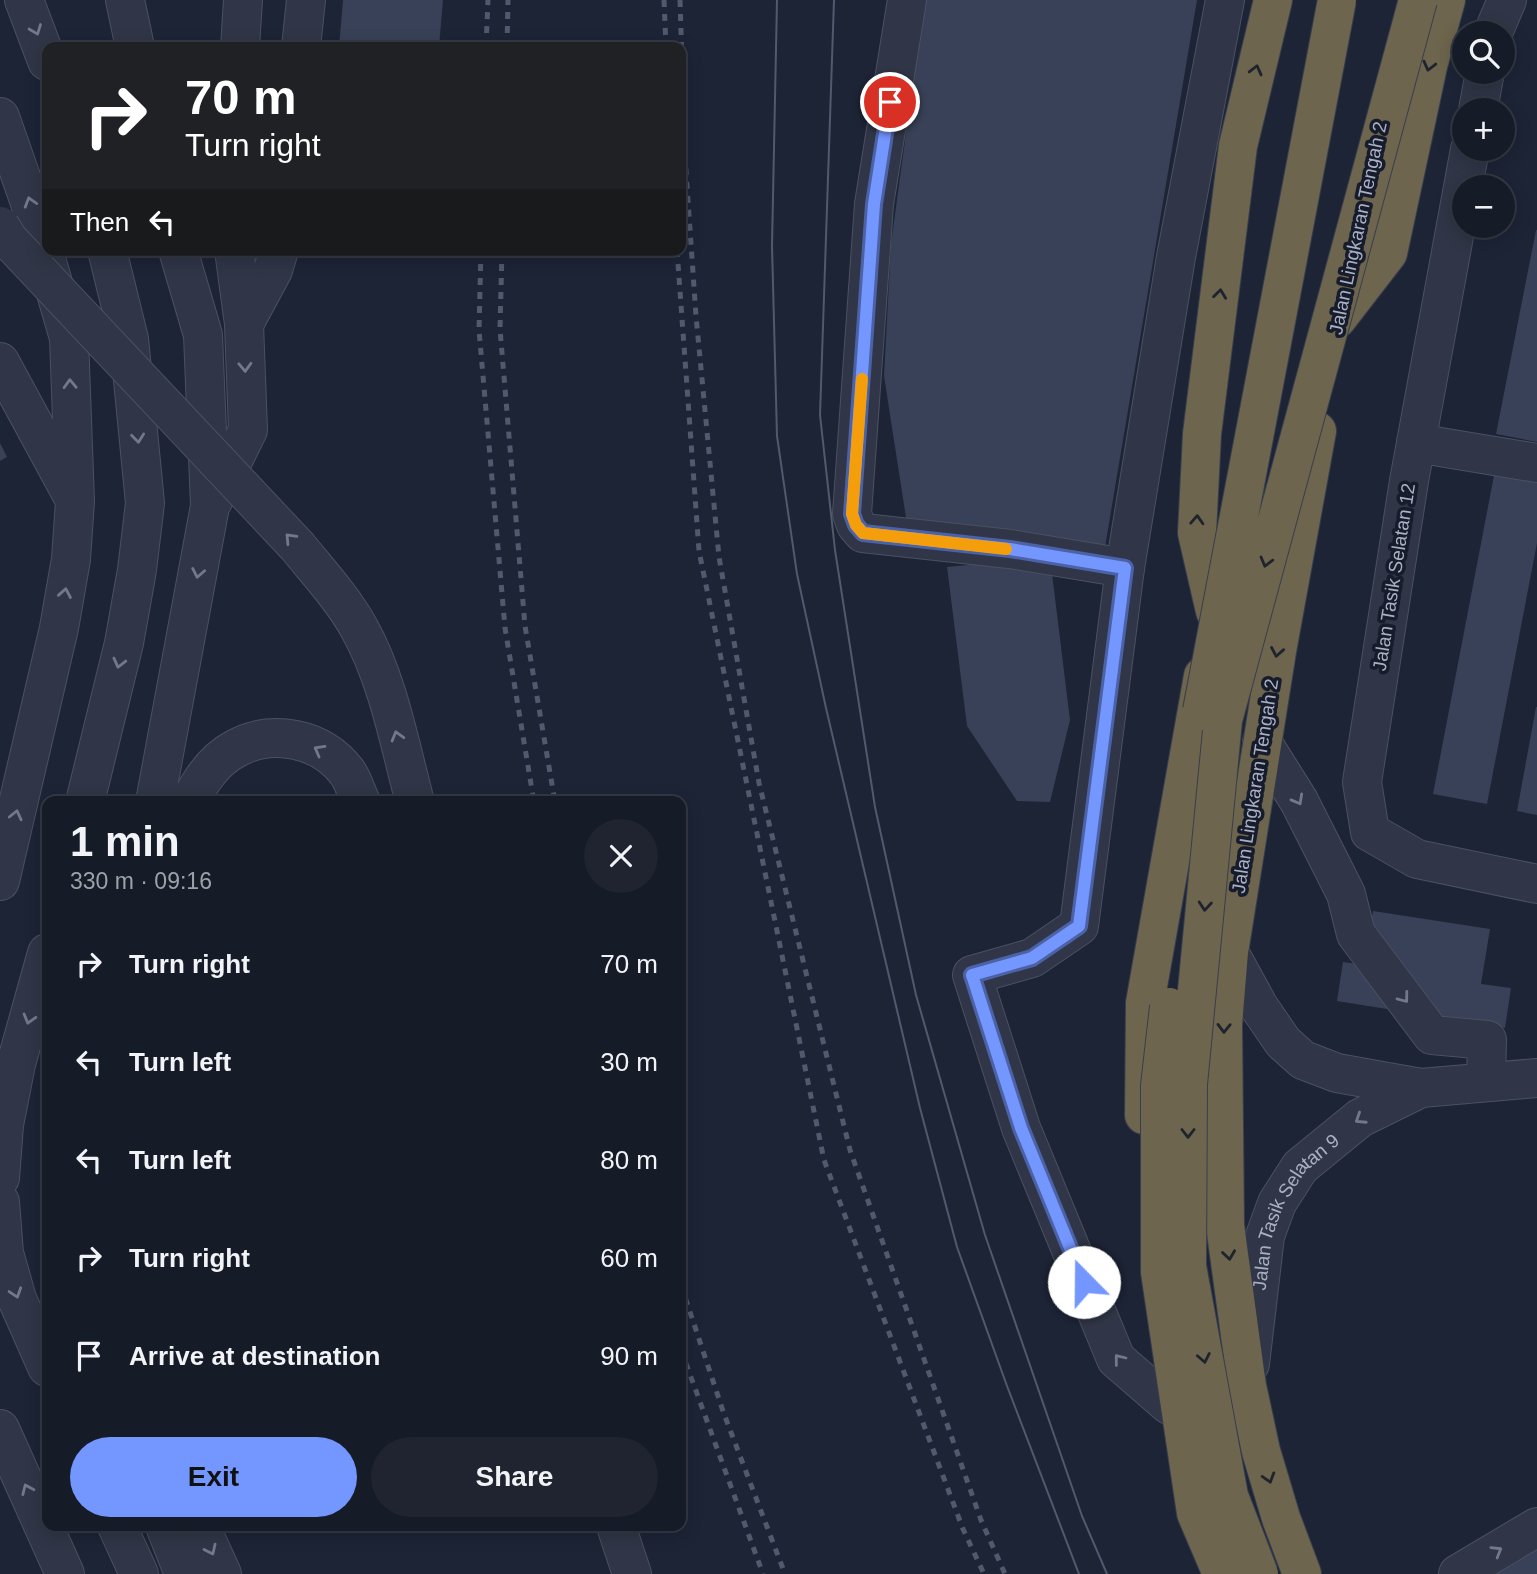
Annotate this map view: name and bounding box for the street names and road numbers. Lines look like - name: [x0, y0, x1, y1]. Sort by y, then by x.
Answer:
- street label: Jalan Lingkaran Tengah 2: [1325, 120, 1391, 336]
- street label: Jalan Tasik Selatan 12: [1369, 482, 1419, 672]
- street label: Jalan Lingkaran Tengah 2: [1228, 677, 1282, 895]
- street label: Jalan Tasik Selatan 9: [1248, 1129, 1343, 1291]

